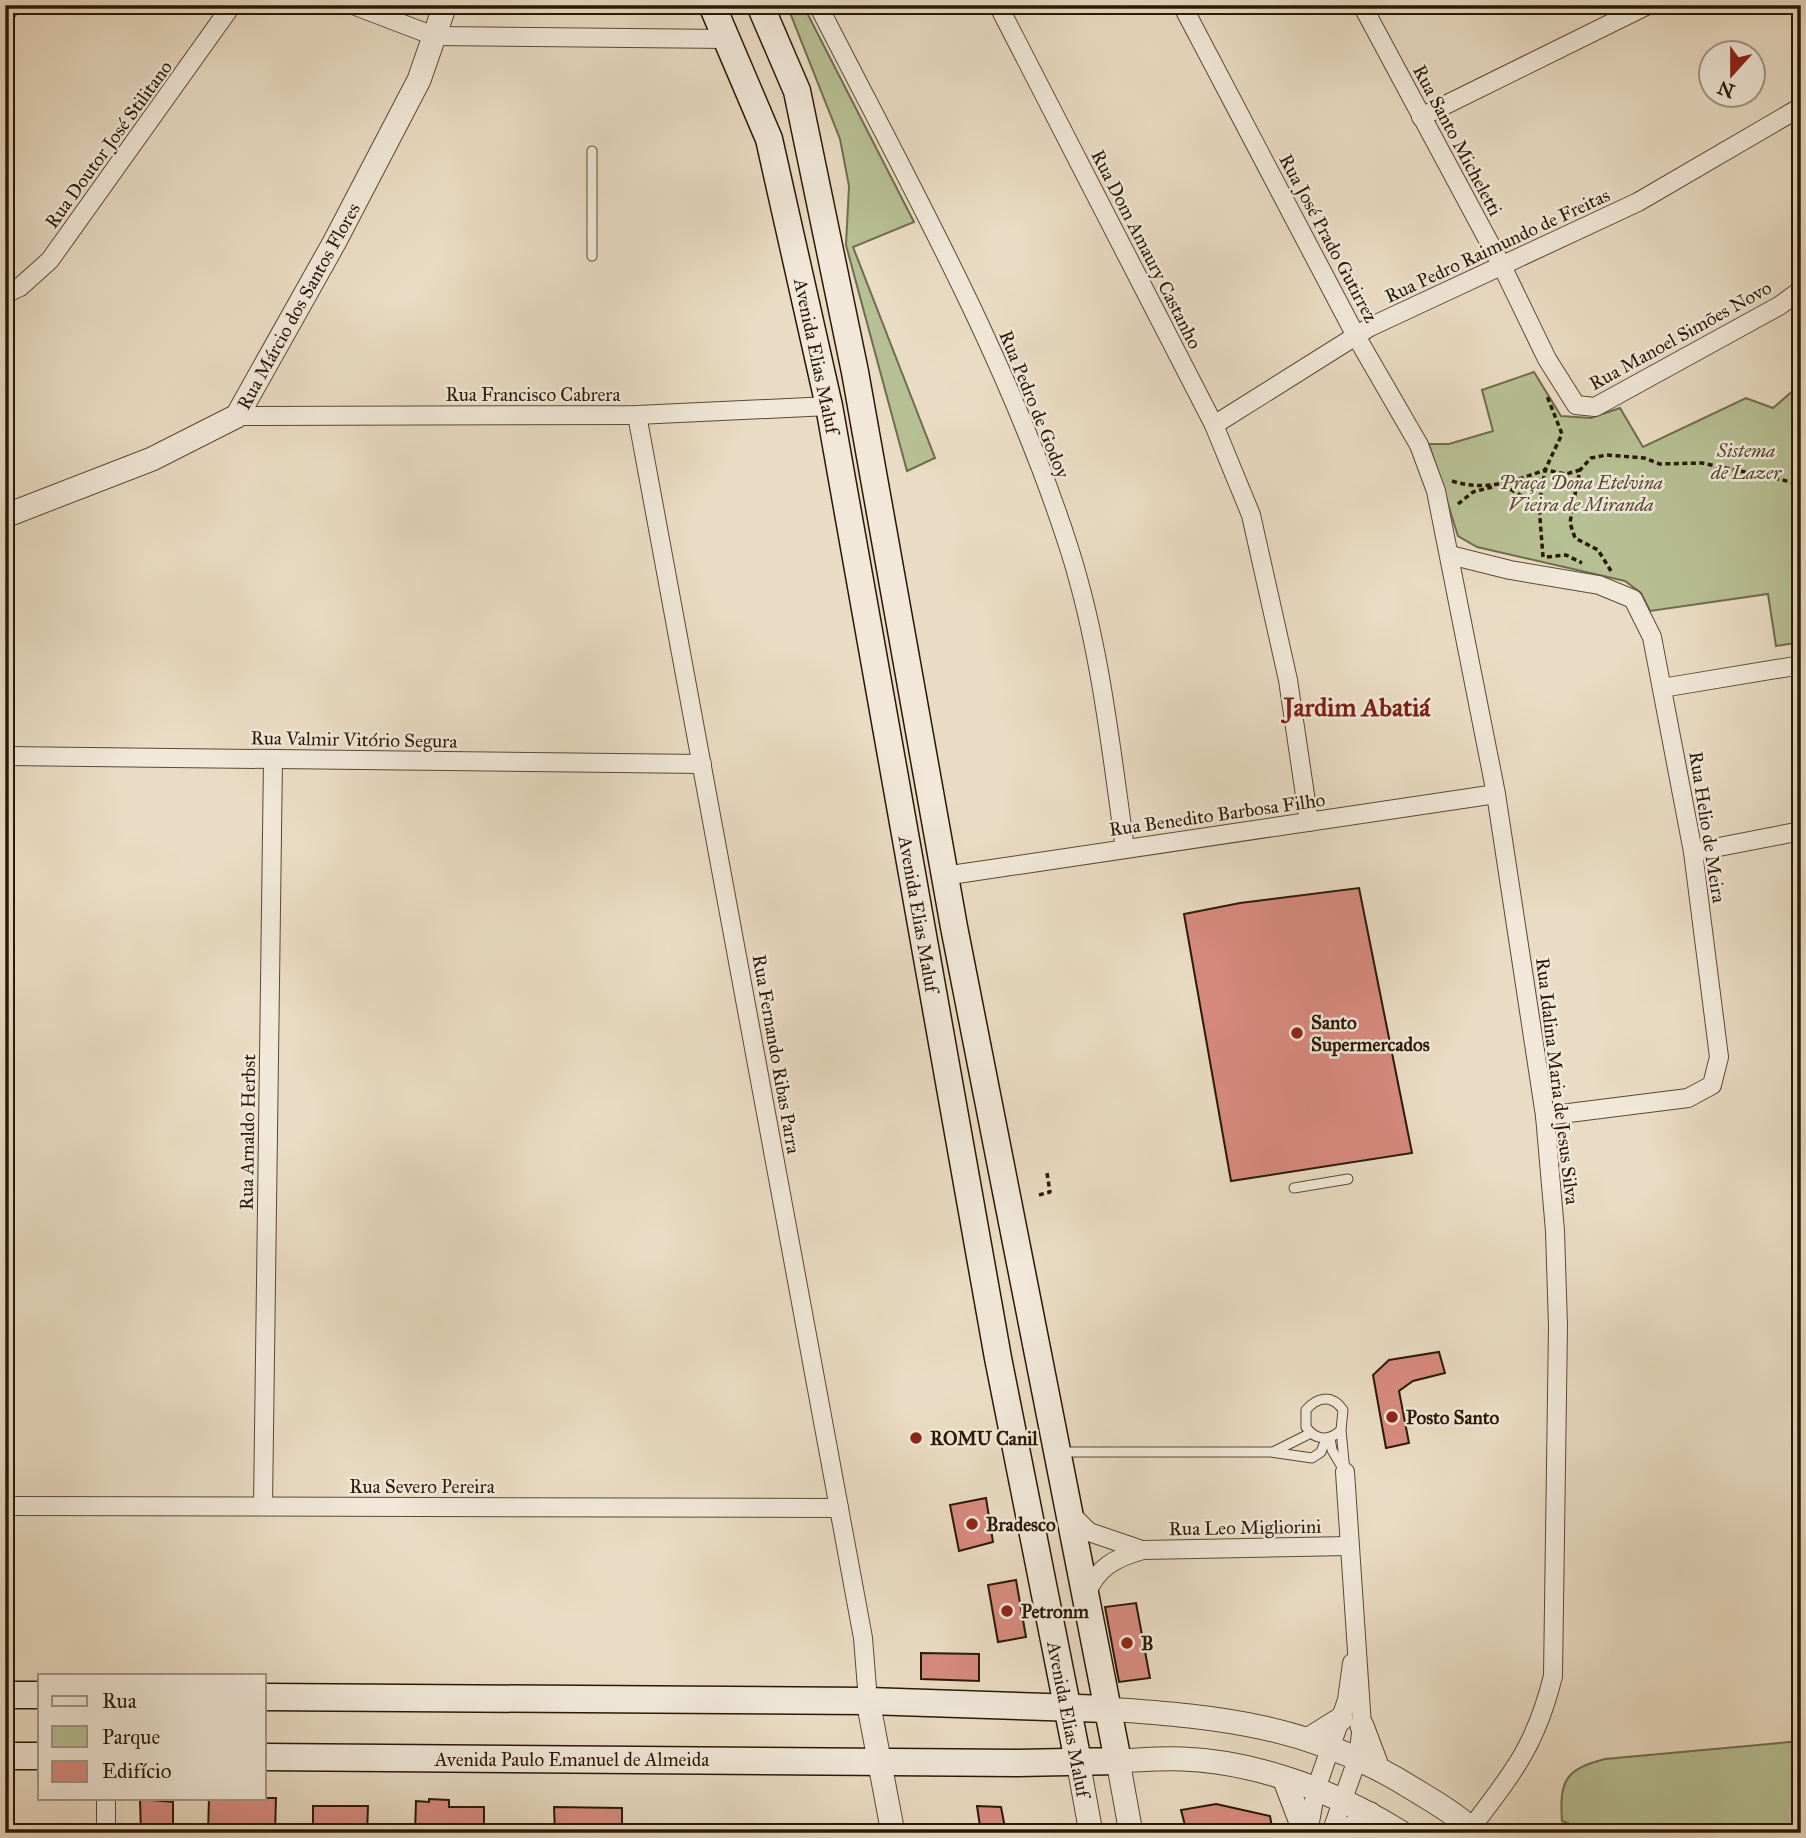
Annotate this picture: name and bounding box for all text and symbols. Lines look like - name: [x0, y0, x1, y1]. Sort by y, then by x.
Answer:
- north arrow: [1698, 38, 1768, 108]
- street label: Rua Doutor José Stilitano: [40, 56, 178, 233]
- street label: Rua Santo Micheletti: [1408, 61, 1507, 220]
- text: N: [1714, 76, 1738, 103]
- street label: Rua Dom Amaury Castanho: [1086, 146, 1207, 353]
- street label: Rua José Prado Gutirrez: [1274, 150, 1383, 327]
- street label: Rua Pedro Raimundo de Freitas: [1381, 183, 1613, 308]
- street label: Rua Márcio dos Santos Flores: [232, 199, 365, 414]
- street label: Avenida Elias Maluf: [789, 275, 845, 438]
- street label: Rua Manoel Simões Novo: [1585, 276, 1776, 395]
- street label: Rua Pedro de Godoy: [994, 327, 1075, 482]
- street label: Rua Francisco Cabrera: [445, 383, 621, 406]
- park label: Sistema de Lazer: [1710, 439, 1782, 484]
- park label: Praça Dona Etelvina Vieira de Miranda: [1499, 471, 1663, 516]
- district label: Jardim Abatiá: [1281, 691, 1431, 724]
- street label: Rua Valmir Vitório Segura: [250, 726, 459, 754]
- street label: Rua Helio de Meira: [1684, 750, 1731, 905]
- street label: Rua Benedito Barbosa Filho: [1108, 788, 1327, 841]
- street label: Avenida Elias Maluf: [893, 833, 944, 996]
- street label: Rua Fernando Ribas Parra: [748, 953, 806, 1157]
- street label: Rua Idalina Maria de Jesus Silva: [1530, 956, 1584, 1207]
- place label: Santo Supermercados: [1311, 1011, 1430, 1057]
- marker: Santo Supermercados: [1289, 1025, 1305, 1041]
- street label: Rua Arnaldo Herbst: [235, 1053, 260, 1210]
- place label: Posto Santo: [1406, 1406, 1499, 1429]
- marker: Posto Santo: [1384, 1409, 1400, 1425]
- place label: ROMU Canil: [930, 1427, 1038, 1450]
- marker: ROMU Canil: [908, 1430, 924, 1446]
- street label: Rua Severo Pereira: [349, 1475, 496, 1498]
- place label: Bradesco: [986, 1513, 1056, 1536]
- street label: Rua Leo Migliorini: [1168, 1515, 1322, 1541]
- marker: Bradesco: [964, 1516, 980, 1532]
- place label: Petronm: [1021, 1600, 1089, 1623]
- marker: Petronm: [999, 1603, 1015, 1619]
- place label: B: [1141, 1632, 1154, 1655]
- marker: B: [1119, 1635, 1135, 1651]
- street label: Avenida Elias Maluf: [1042, 1638, 1095, 1801]
- legend: [38, 1674, 266, 1800]
- text: Rua: [102, 1688, 137, 1714]
- text: Parque: [102, 1724, 161, 1750]
- street label: Avenida Paulo Emanuel de Almeida: [434, 1748, 710, 1771]
- text: Edifício: [102, 1758, 172, 1784]

